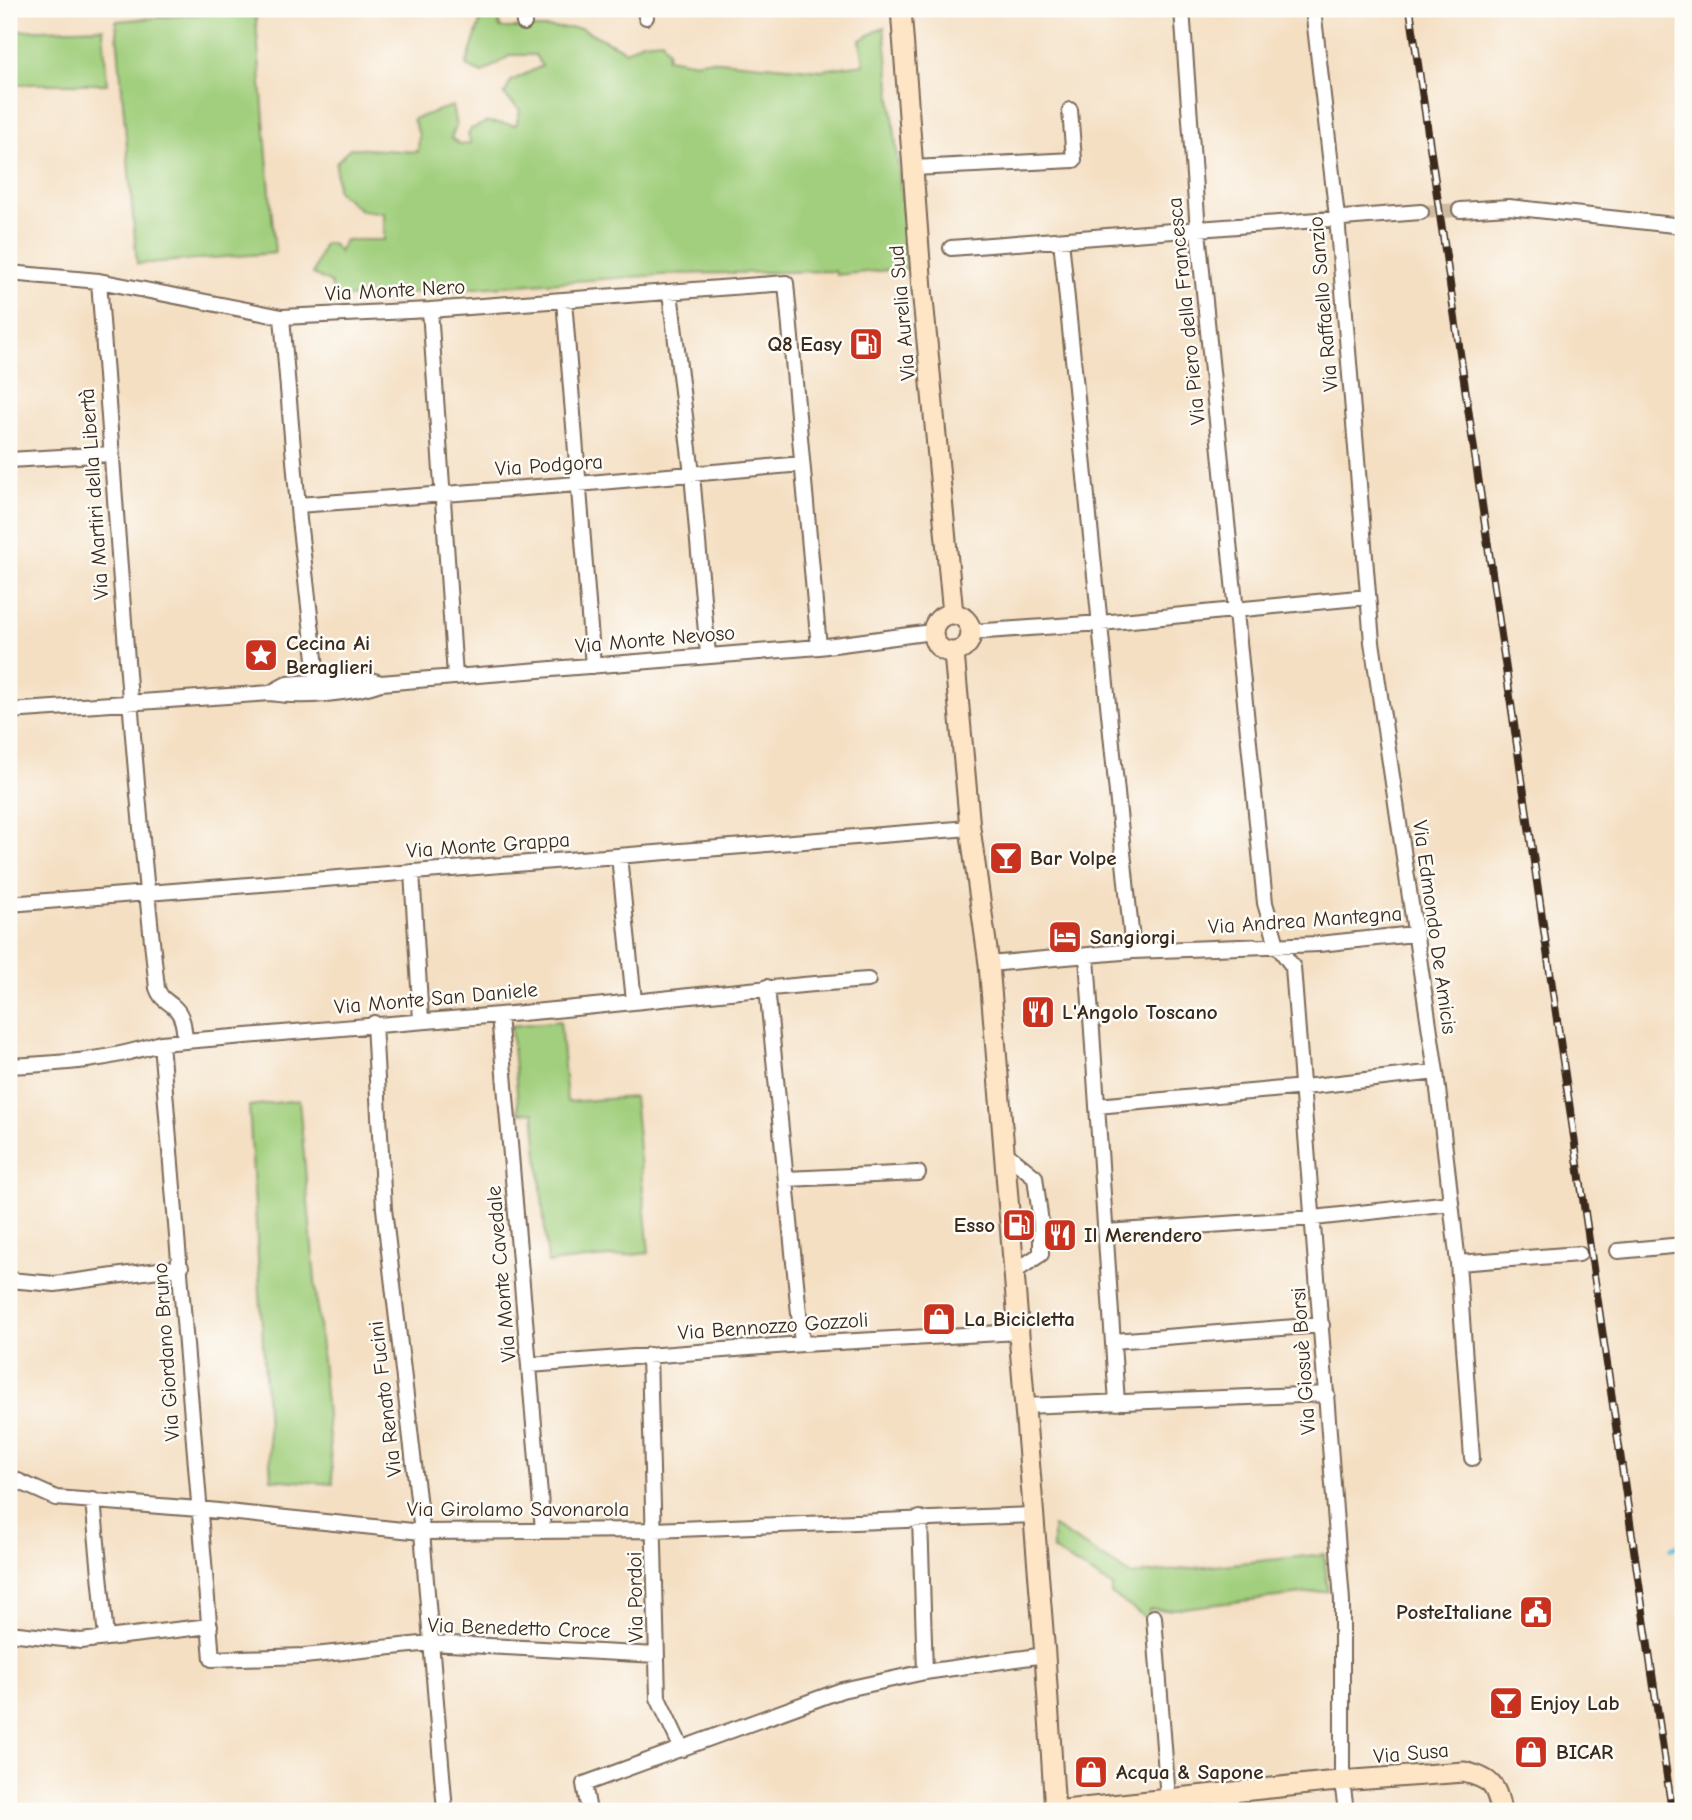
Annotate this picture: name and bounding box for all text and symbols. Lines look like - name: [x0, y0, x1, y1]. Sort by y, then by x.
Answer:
- street label: Via Piero della Francesca: [1162, 196, 1210, 426]
- street label: Via Raffaello Sanzio: [1303, 215, 1343, 393]
- street label: Via Aurelia Sud: [884, 244, 920, 382]
- street label: Via Monte Nero: [324, 274, 466, 306]
- fuel station icon: Q8 Easy: [847, 325, 885, 363]
- place label: Q8 Easy: [768, 332, 842, 356]
- street label: Via Martiri della Libertà: [75, 388, 113, 600]
- street label: Via Podgora: [494, 449, 604, 481]
- street label: Via Monte Nevoso: [574, 620, 736, 658]
- place label: Cecina Ai Beraglieri: [286, 631, 373, 679]
- place icon: Cecina Ai Beraglieri: [242, 636, 280, 674]
- street label: Via Edmondo De Amicis: [1408, 819, 1462, 1035]
- street label: Via Monte Grappa: [405, 827, 571, 863]
- bar icon: Bar Volpe: [987, 839, 1025, 877]
- place label: Bar Volpe: [1030, 846, 1117, 870]
- street label: Via Andrea Mantegna: [1207, 901, 1403, 939]
- hotel icon: Sangiorgi: [1046, 918, 1084, 956]
- place label: Sangiorgi: [1090, 925, 1175, 949]
- street label: Via Monte San Daniele: [333, 977, 539, 1019]
- restaurant icon: L'Angolo Toscano: [1019, 993, 1057, 1031]
- place label: L'Angolo Toscano: [1062, 1000, 1218, 1024]
- street label: Via Monte Cavedale: [481, 1185, 521, 1363]
- fuel station icon: Esso: [1000, 1206, 1038, 1244]
- place label: Esso: [954, 1213, 995, 1237]
- restaurant icon: Il Merendero: [1041, 1216, 1079, 1254]
- place label: Il Merendero: [1084, 1223, 1202, 1247]
- street label: Via Giordano Bruno: [148, 1262, 184, 1442]
- street label: Via Giosuè Borsi: [1286, 1287, 1320, 1435]
- shop icon: La Bicicletta: [920, 1300, 958, 1338]
- street label: Via Bennozzo Gozzoli: [677, 1307, 869, 1345]
- place label: La Bicicletta: [964, 1307, 1075, 1331]
- street label: Via Renato Fucini: [364, 1320, 406, 1478]
- street label: Via Girolamo Savonarola: [407, 1497, 629, 1521]
- street label: Via Pordoi: [622, 1552, 648, 1642]
- public building icon: PosteItaliane: [1517, 1593, 1555, 1631]
- place label: PosteItaliane: [1396, 1600, 1512, 1624]
- street label: Via Benedetto Croce: [427, 1613, 611, 1643]
- bar icon: Enjoy Lab: [1487, 1684, 1525, 1722]
- place label: Enjoy Lab: [1530, 1691, 1620, 1715]
- shop icon: BICAR: [1512, 1733, 1550, 1771]
- street label: Via Susa: [1372, 1738, 1450, 1768]
- place label: BICAR: [1556, 1740, 1613, 1764]
- shop icon: Acqua & Sapone: [1072, 1753, 1110, 1791]
- place label: Acqua & Sapone: [1116, 1760, 1263, 1784]

